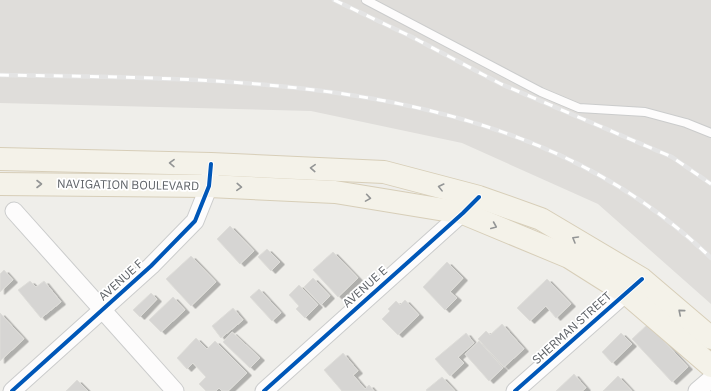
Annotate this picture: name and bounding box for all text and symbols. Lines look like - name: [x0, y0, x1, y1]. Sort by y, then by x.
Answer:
- one-way arrow: [169, 159, 175, 167]
- one-way arrow: [310, 164, 316, 173]
- street label: NAVIGATION BOULEVARD: [57, 176, 199, 193]
- one-way arrow: [36, 180, 42, 188]
- one-way arrow: [236, 183, 242, 192]
- one-way arrow: [438, 183, 445, 192]
- one-way arrow: [365, 193, 371, 202]
- one-way arrow: [491, 222, 498, 230]
- one-way arrow: [572, 236, 579, 243]
- street label: AVENUE F: [95, 256, 146, 303]
- street label: AVENUE E: [339, 263, 390, 311]
- street label: SHERMAN STREET: [529, 288, 614, 367]
- one-way arrow: [679, 310, 686, 317]

